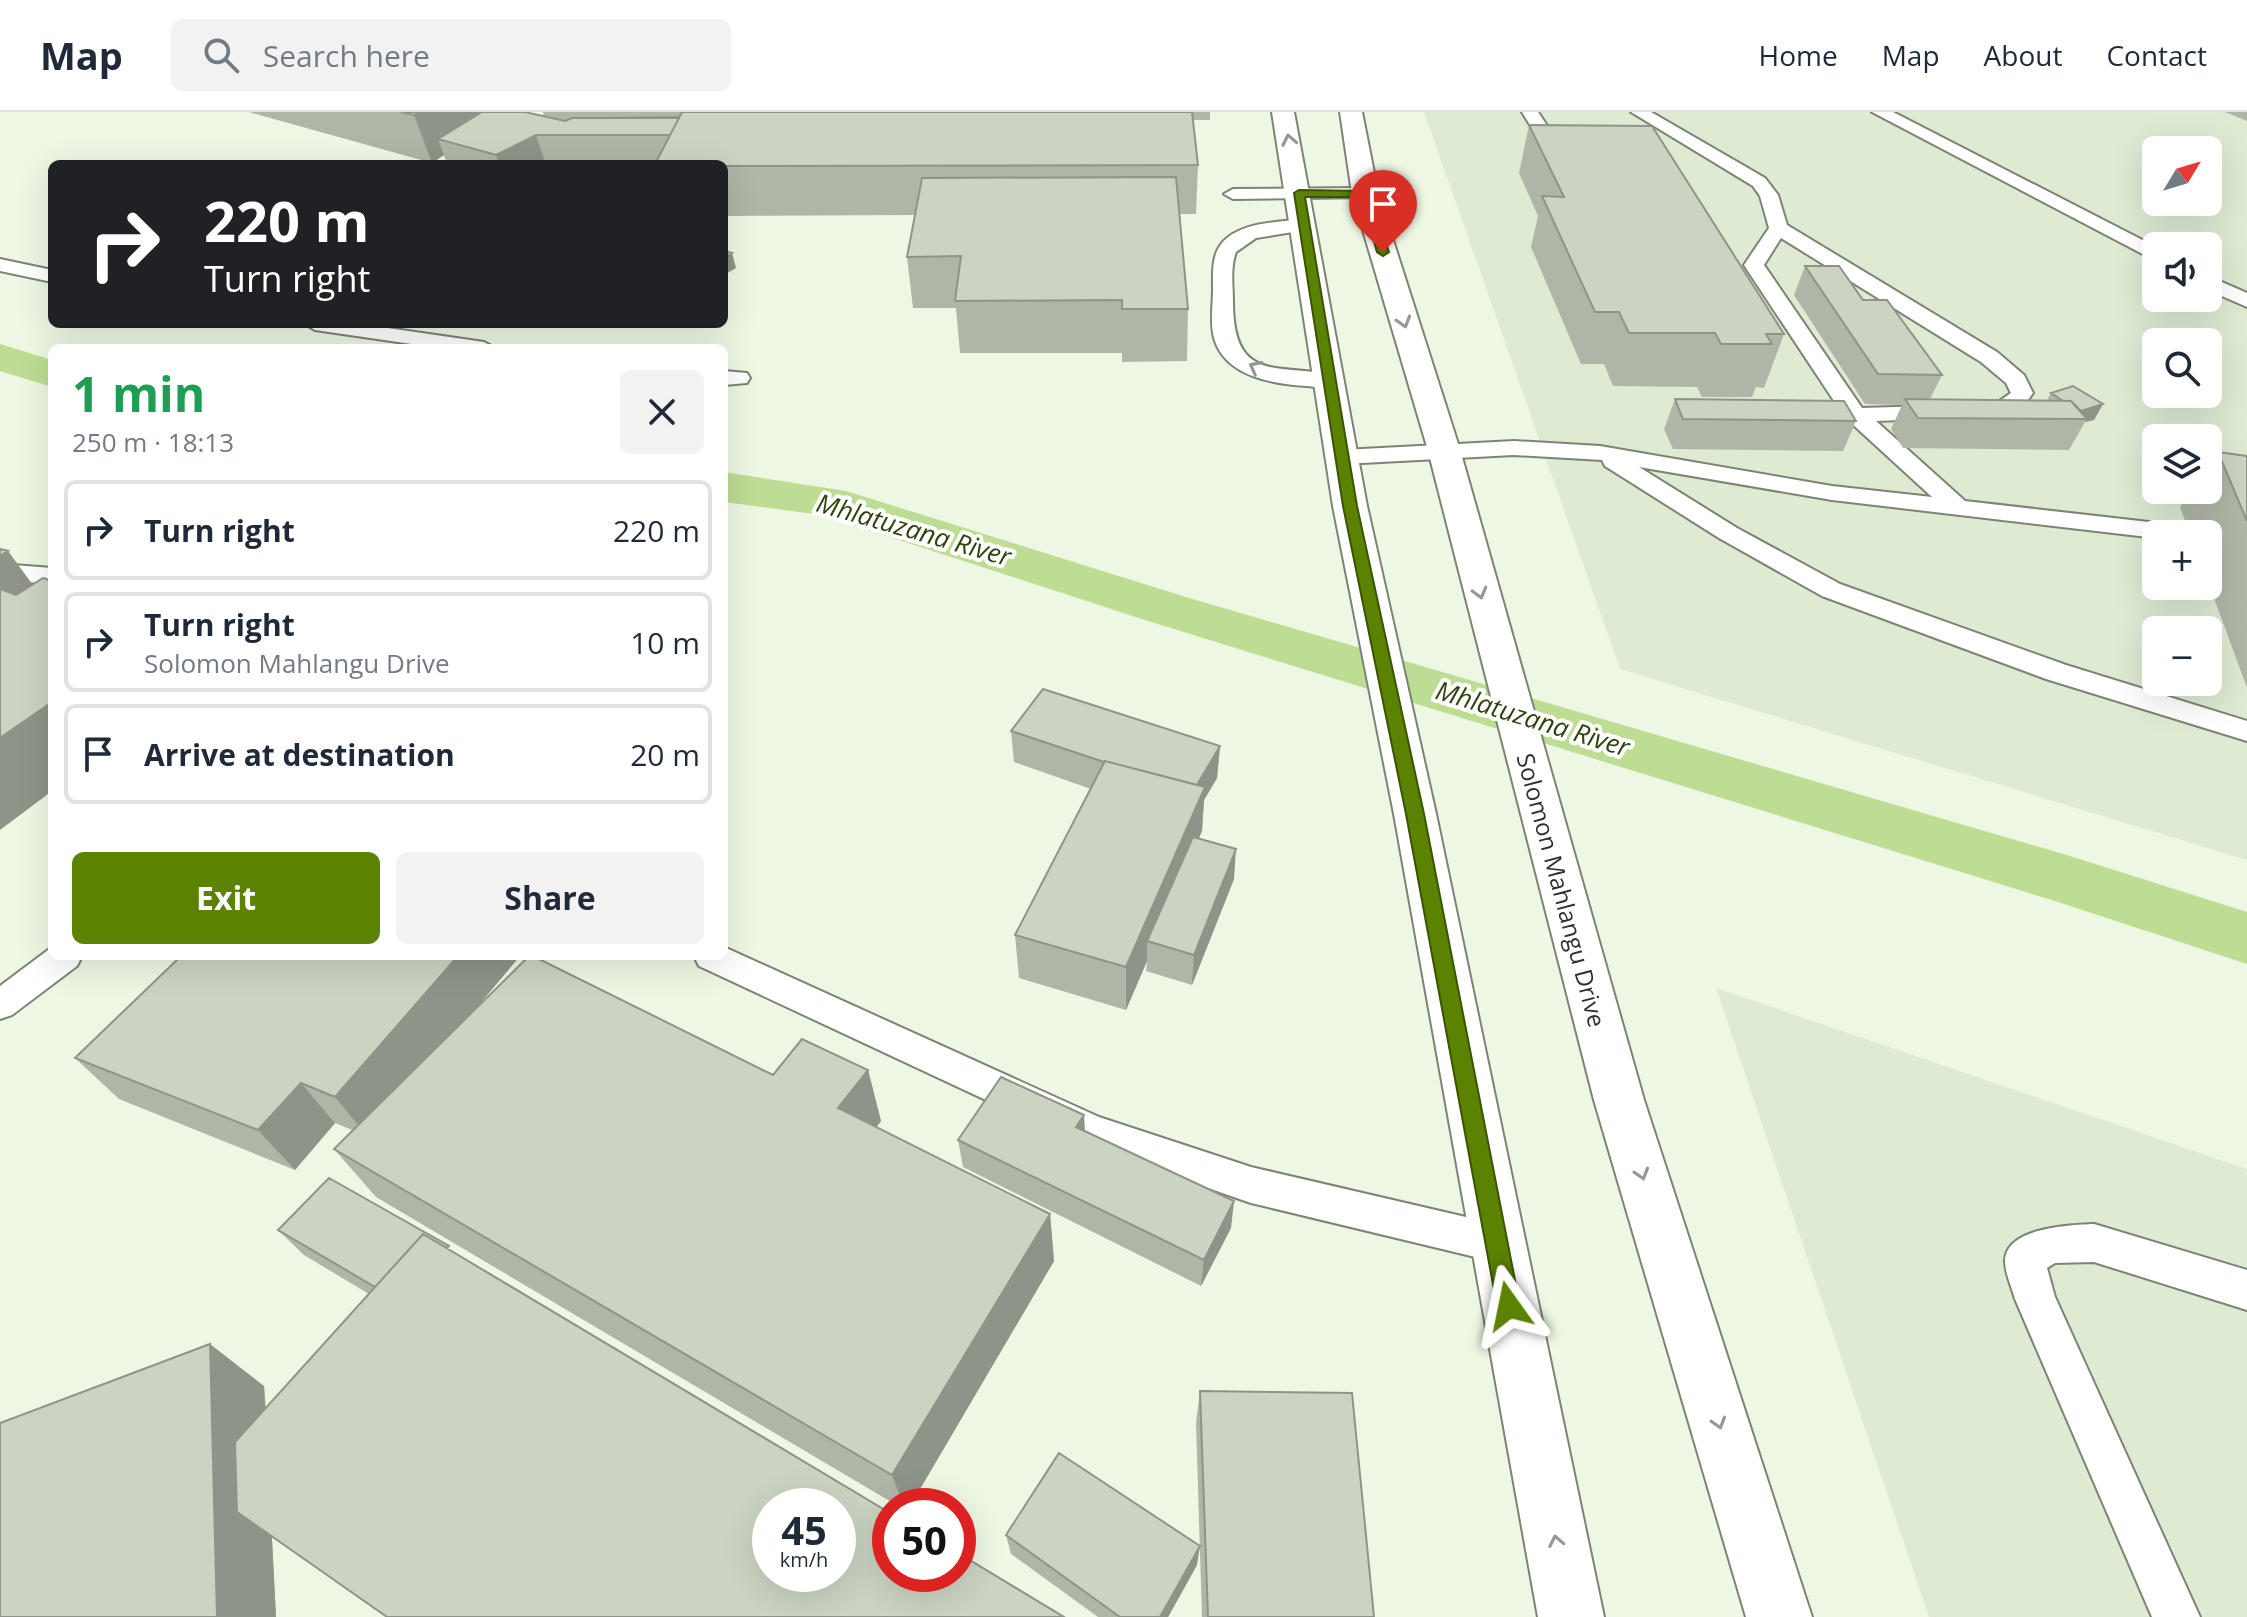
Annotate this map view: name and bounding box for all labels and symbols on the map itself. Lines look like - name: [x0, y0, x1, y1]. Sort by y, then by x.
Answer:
- one-way arrow: [1281, 134, 1298, 147]
- north arrow: [2142, 136, 2222, 216]
- pin: [1349, 170, 1417, 252]
- one-way arrow: [1395, 314, 1411, 328]
- one-way arrow: [1248, 361, 1263, 376]
- water label: Mhlatuzana River: [812, 484, 1017, 574]
- one-way arrow: [1471, 586, 1488, 600]
- water label: Mhlatuzana River: [1432, 671, 1636, 765]
- street label: Solomon Mahlangu Drive: [1510, 749, 1614, 1031]
- one-way arrow: [1633, 1167, 1649, 1181]
- position arrow: [1467, 1264, 1551, 1348]
- one-way arrow: [1710, 1415, 1726, 1429]
- speed limit sign: 50: [872, 1488, 976, 1592]
- one-way arrow: [1548, 1534, 1565, 1548]

